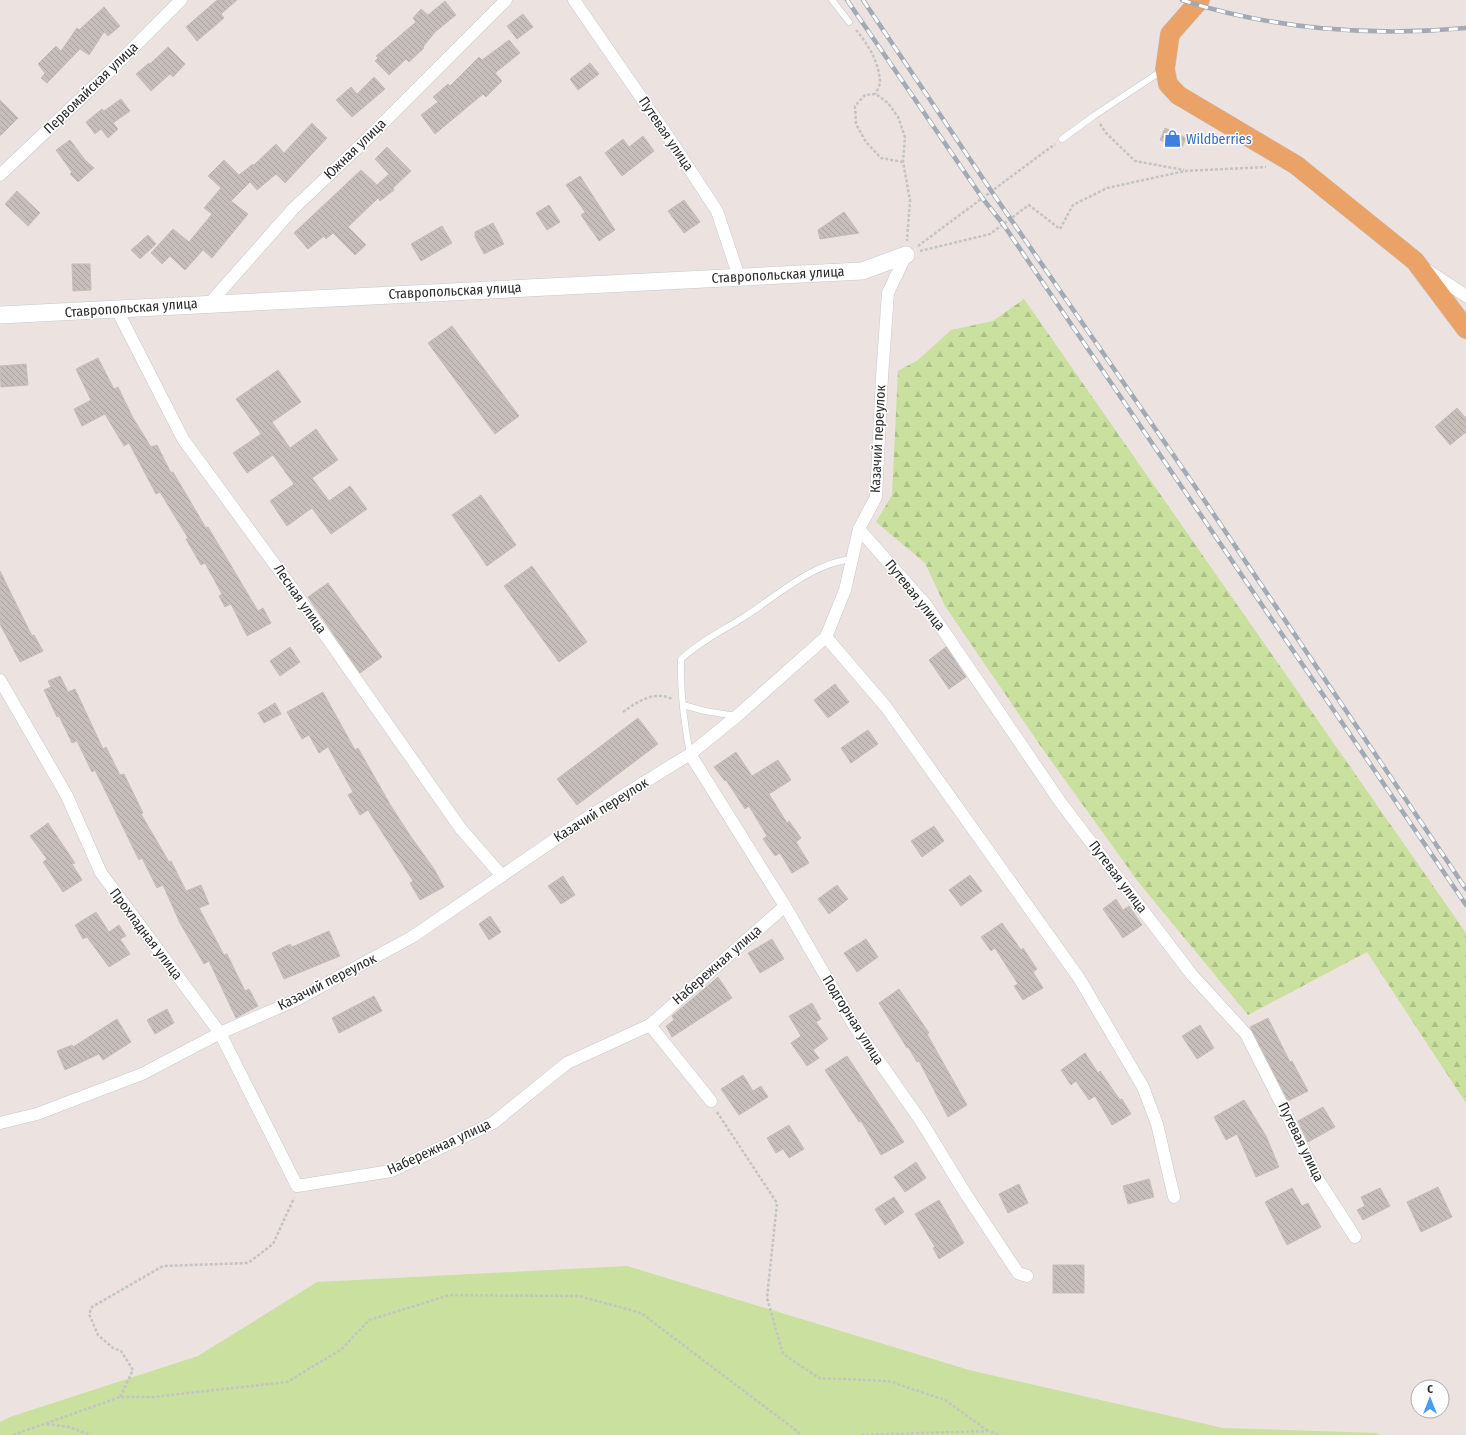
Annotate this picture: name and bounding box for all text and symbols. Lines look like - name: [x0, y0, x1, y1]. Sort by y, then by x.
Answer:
- street label: Первомайская улица: [40, 39, 142, 137]
- street label: Путевая улица: [635, 94, 697, 175]
- street label: Южная улица: [320, 115, 390, 183]
- shop icon: Wildberries: [1163, 129, 1183, 149]
- place label: Wildberries: [1186, 131, 1252, 148]
- street label: Ставропольская улица: [711, 263, 845, 287]
- street label: Ставропольская улица: [388, 279, 522, 303]
- street label: Ставропольская улица: [64, 295, 198, 321]
- street label: Казачий переулок: [867, 384, 889, 494]
- street label: Путевая улица: [881, 556, 949, 634]
- street label: Лесная улица: [270, 561, 330, 637]
- street label: Казачий переулок: [551, 774, 652, 846]
- street label: Путевая улица: [1085, 838, 1151, 917]
- street label: Прохладная улица: [106, 885, 186, 983]
- street label: Набережная улица: [669, 922, 765, 1008]
- street label: Казачий переулок: [275, 950, 379, 1014]
- street label: Подгорная улица: [819, 972, 887, 1068]
- street label: Путевая улица: [1275, 1100, 1328, 1184]
- street label: Набережная улица: [384, 1115, 494, 1178]
- north arrow: [1410, 1379, 1450, 1419]
- text: С: [1427, 1383, 1433, 1396]

